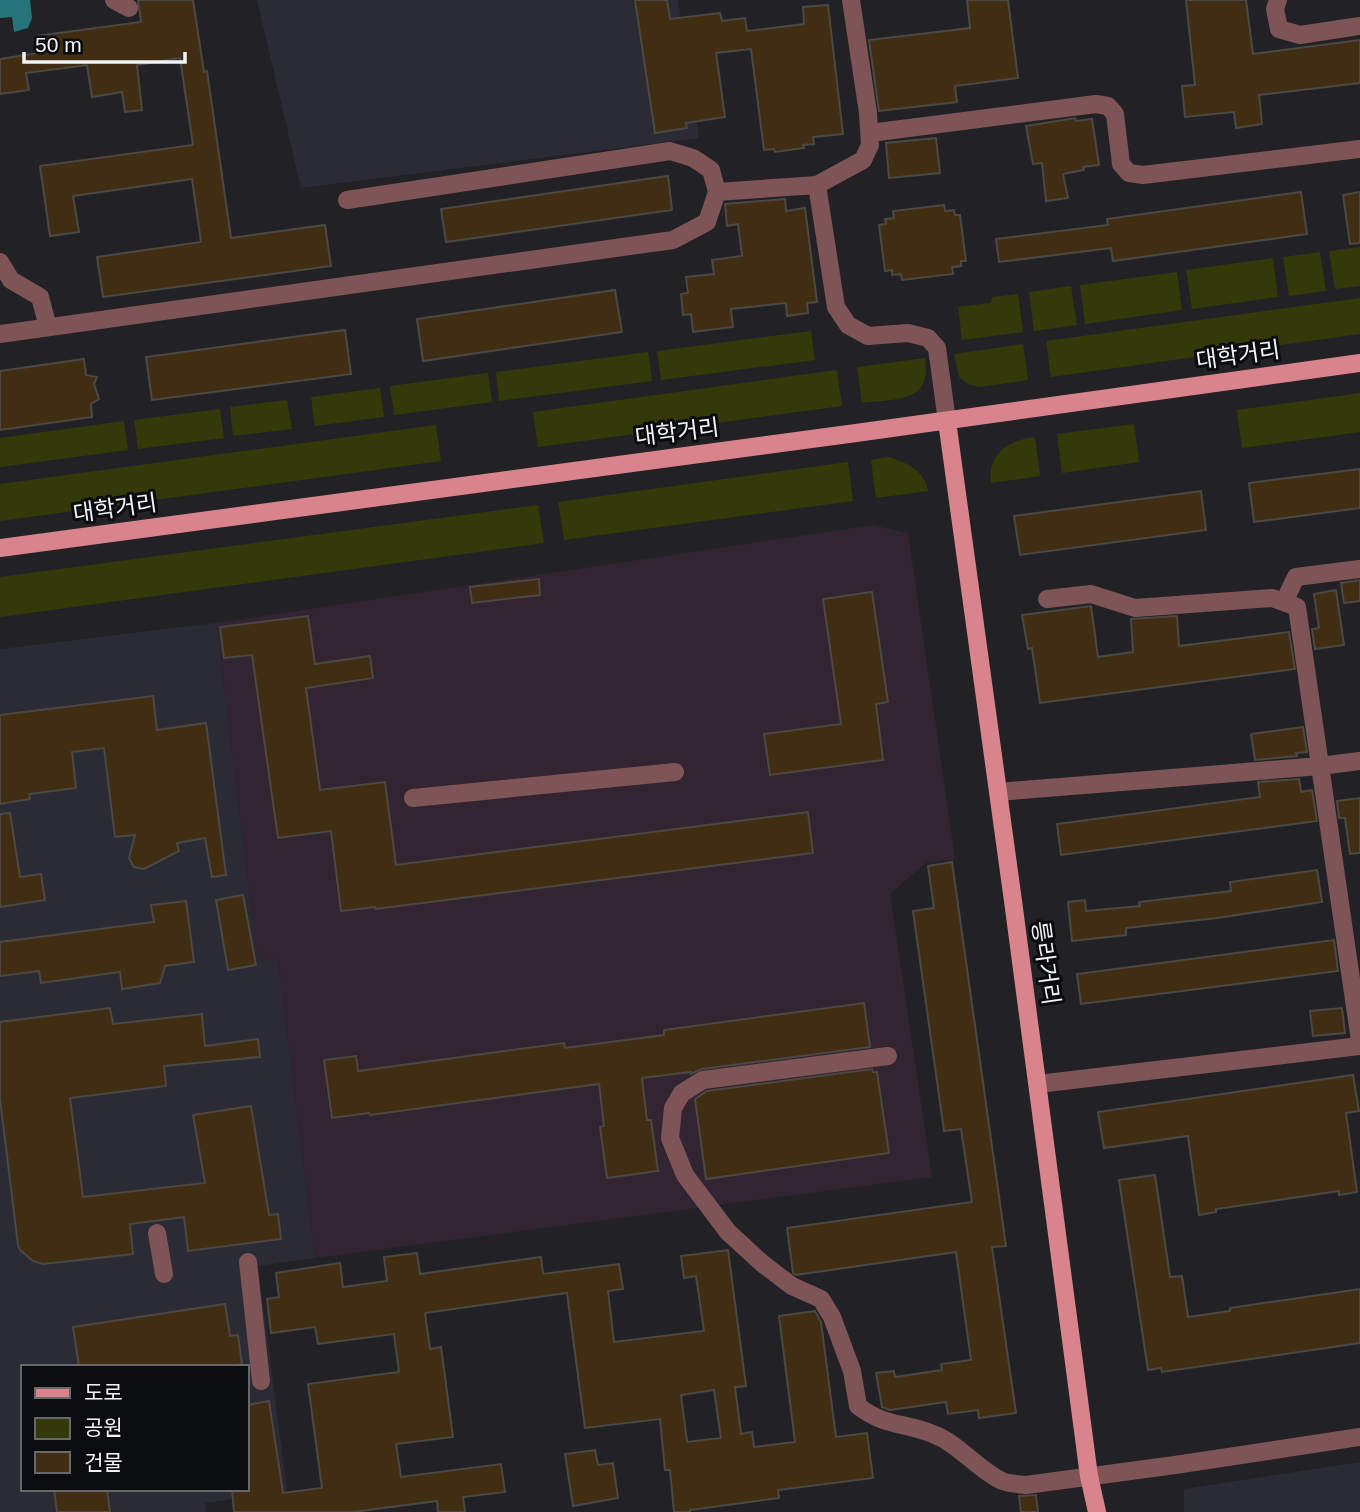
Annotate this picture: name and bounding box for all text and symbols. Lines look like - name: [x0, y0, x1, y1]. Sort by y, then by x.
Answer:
- scale bar: [24, 21, 186, 65]
- text: 50 m: [35, 33, 82, 56]
- street label: 대학거리: [1194, 336, 1282, 374]
- street label: 대학거리: [633, 414, 721, 450]
- street label: 대학거리: [71, 489, 159, 527]
- street label: 릉라거리: [1027, 919, 1065, 1007]
- legend: [21, 1365, 248, 1491]
- text: 도로: [84, 1381, 123, 1404]
- text: 공원: [84, 1416, 123, 1439]
- text: 건물: [84, 1451, 123, 1474]

